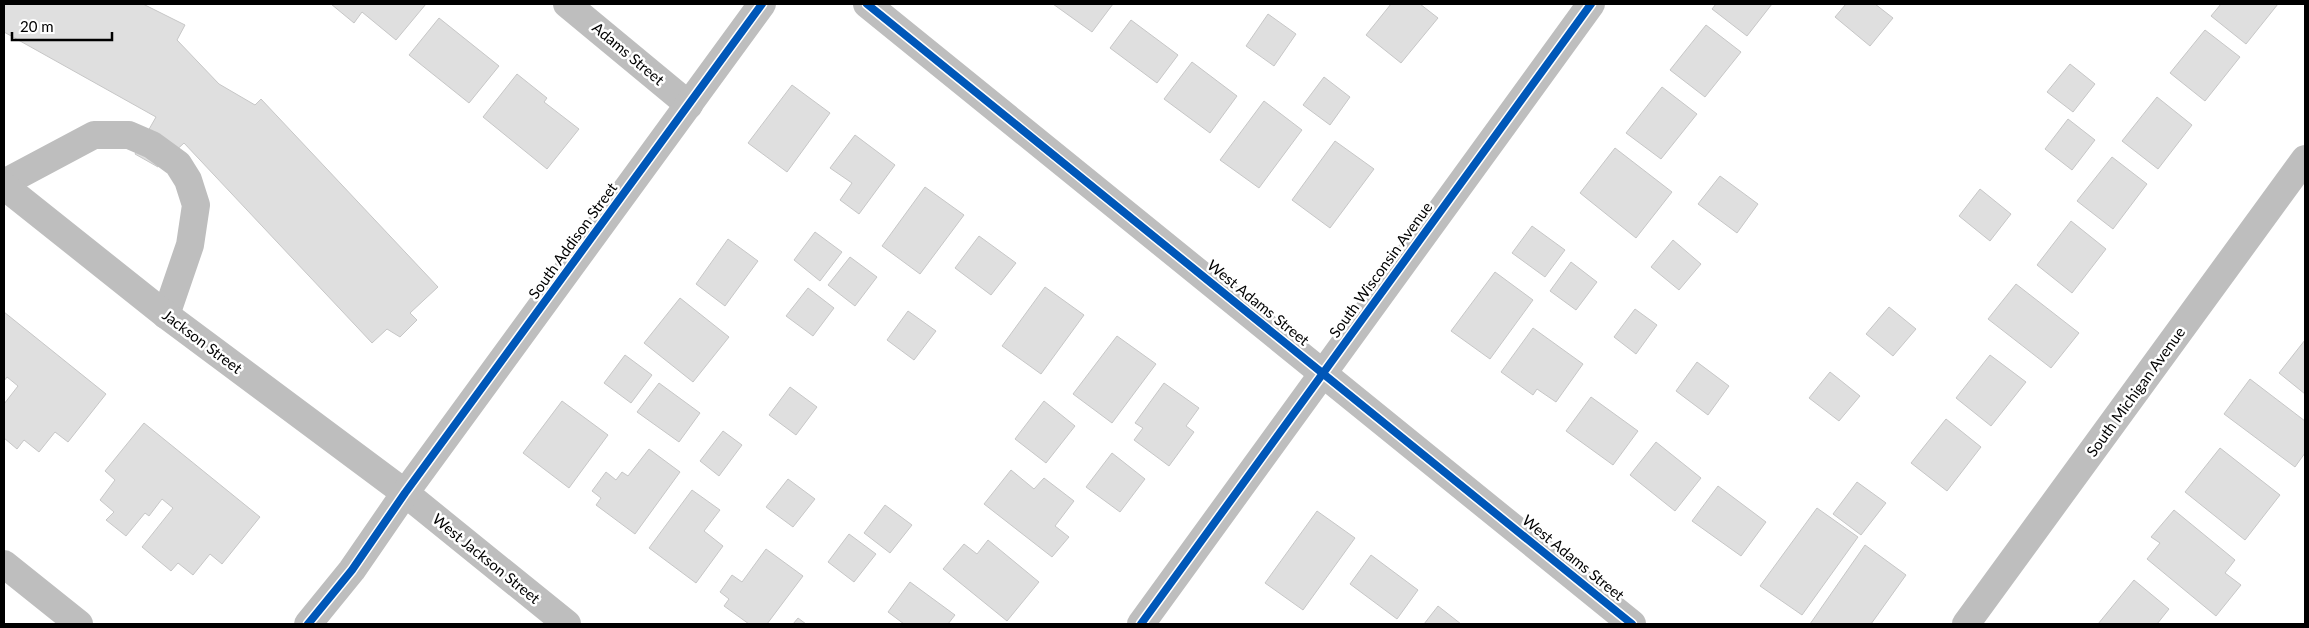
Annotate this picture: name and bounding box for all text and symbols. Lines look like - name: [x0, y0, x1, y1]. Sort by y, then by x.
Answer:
- scale bar: [12, 10, 112, 42]
- text: 20 m: [20, 17, 54, 35]
- street label: Adams Street: [589, 18, 669, 89]
- street label: South Addison Street: [524, 178, 621, 302]
- street label: South Wisconsin Avenue: [1325, 198, 1436, 341]
- street label: West Adams Street: [1204, 256, 1314, 349]
- street label: Jackson Street: [159, 305, 246, 377]
- street label: South Michigan Avenue: [2082, 323, 2188, 460]
- street label: West Jackson Street: [429, 509, 544, 607]
- street label: West Adams Street: [1519, 511, 1629, 604]

